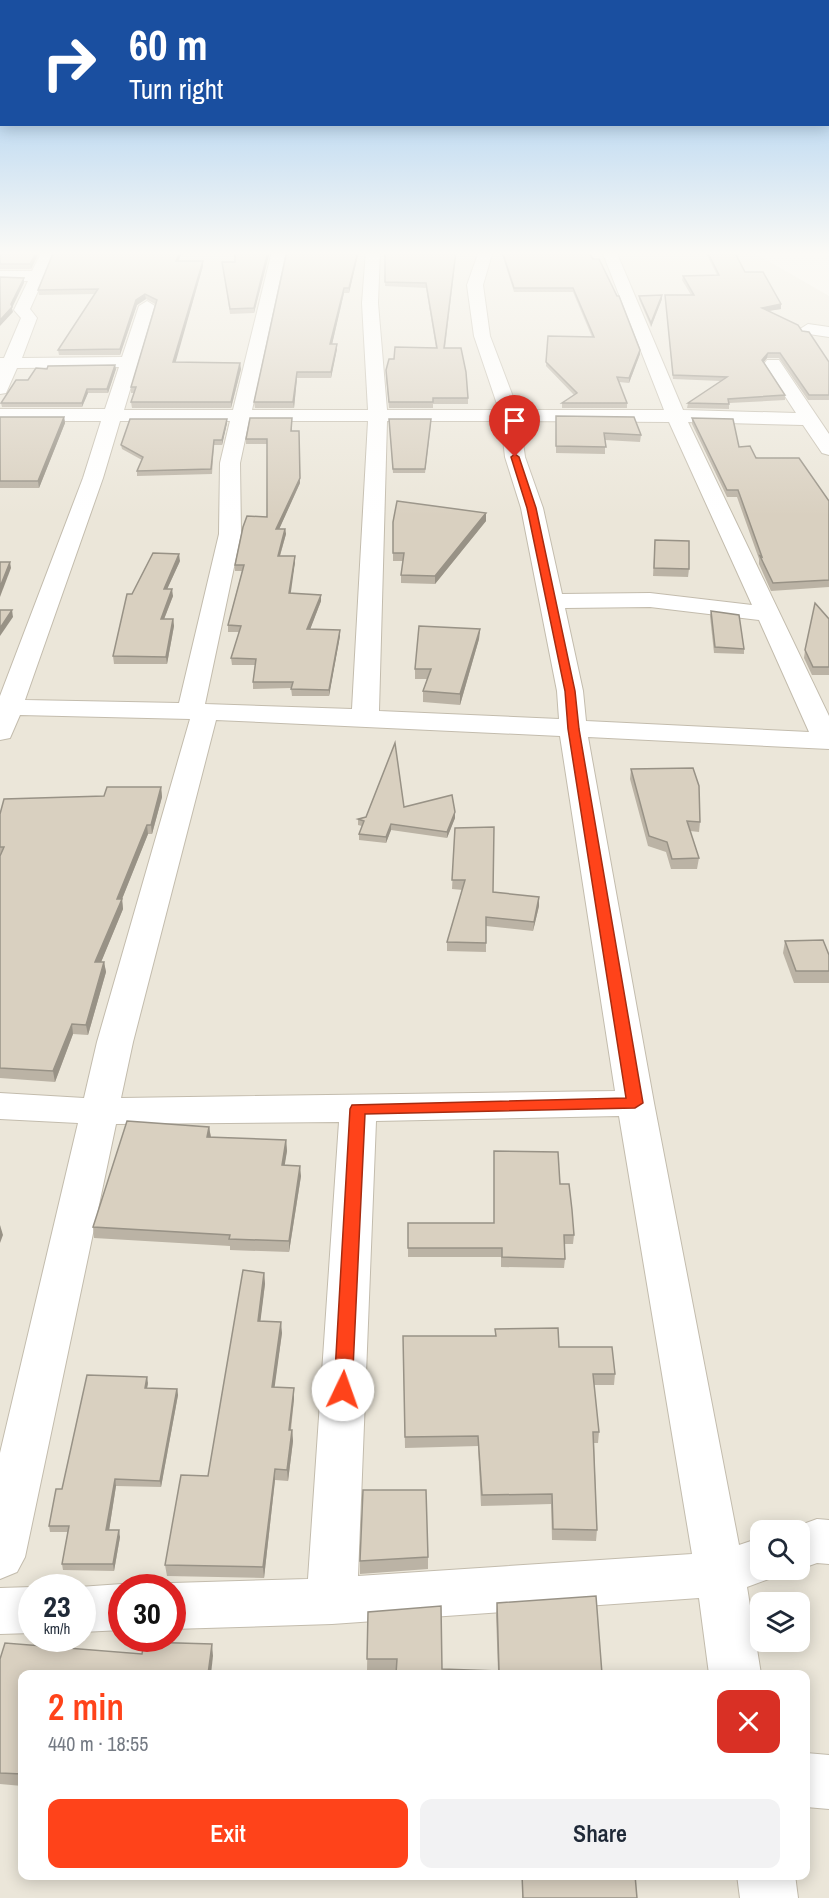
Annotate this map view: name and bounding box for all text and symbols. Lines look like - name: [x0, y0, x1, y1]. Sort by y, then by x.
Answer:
- text: 60 m: [129, 17, 208, 73]
- icon: right: [30, 24, 108, 102]
- text: Turn right: [129, 71, 223, 107]
- pin: [489, 395, 540, 457]
- icon: arrive: [498, 404, 531, 437]
- position arrow: [311, 1358, 375, 1422]
- map controls: [750, 1520, 810, 1652]
- button: search: [750, 1520, 810, 1580]
- speed limit sign: 30: [108, 1574, 186, 1652]
- text: 23: [43, 1586, 71, 1626]
- button: layers: [750, 1592, 810, 1652]
- text: km/h: [44, 1618, 70, 1639]
- text: 2 min: [48, 1683, 124, 1731]
- button: close: [717, 1690, 780, 1753]
- text: 440 m · 18:55: [48, 1730, 148, 1757]
- button: Exit: [48, 1799, 408, 1868]
- button: Share: [420, 1799, 780, 1868]

